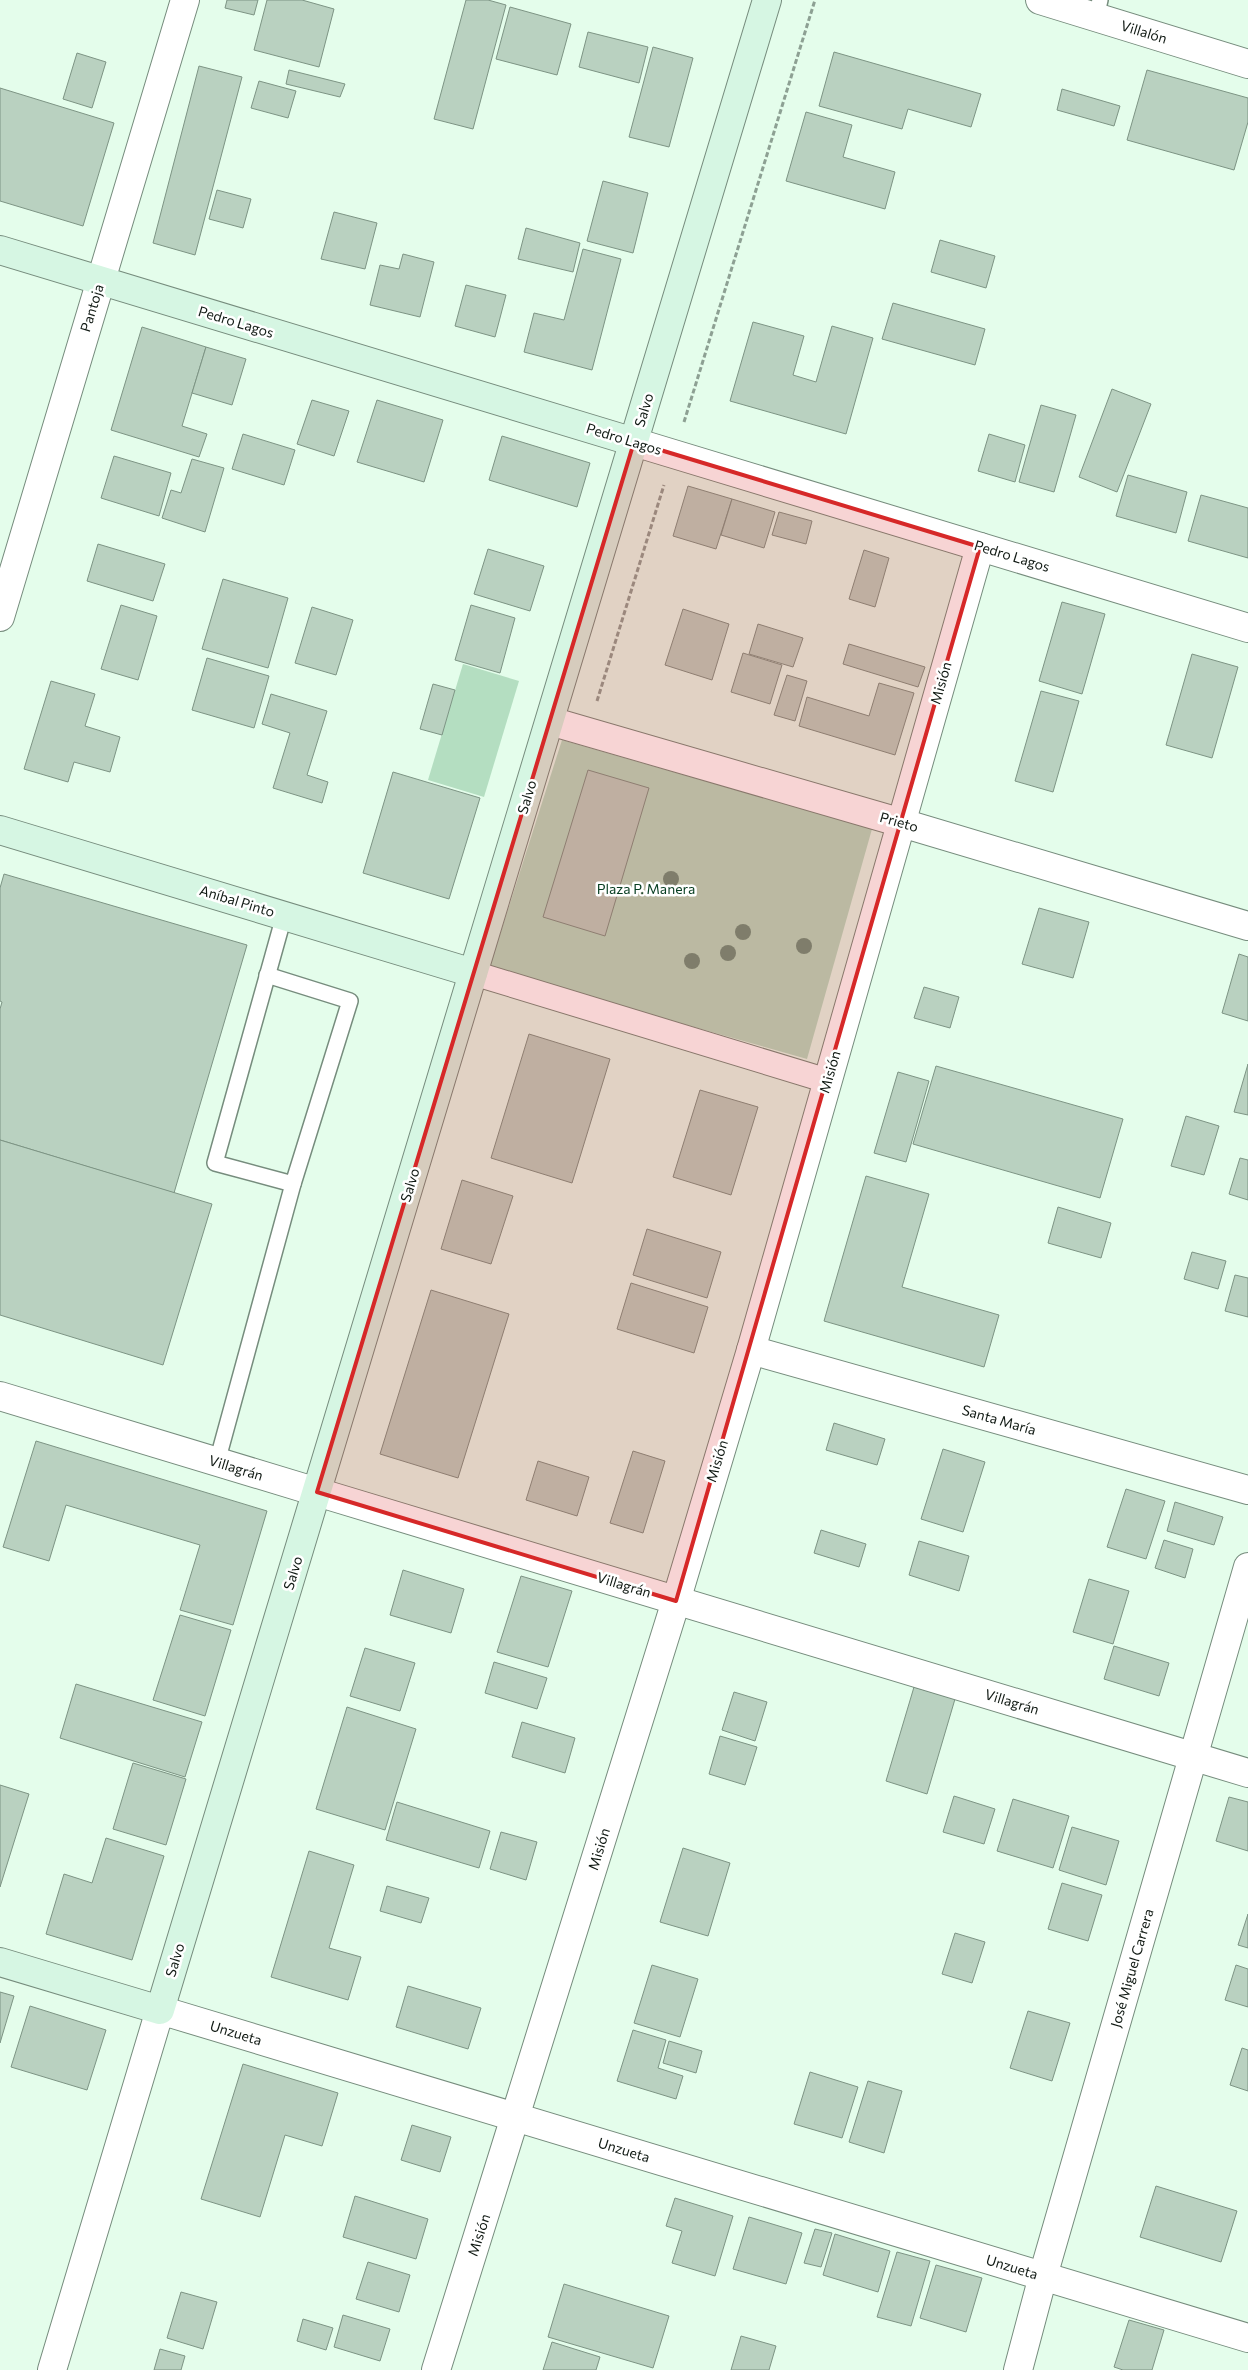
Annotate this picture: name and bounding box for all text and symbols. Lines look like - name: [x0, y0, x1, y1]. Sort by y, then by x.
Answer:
- street label: Villalón: [1119, 16, 1169, 47]
- street label: Pantoja: [76, 282, 107, 334]
- street label: Pedro Lagos: [196, 302, 276, 341]
- street label: Salvo: [630, 391, 657, 429]
- street label: Pedro Lagos: [584, 419, 664, 458]
- street label: Pedro Lagos: [972, 536, 1052, 575]
- street label: Misión: [926, 660, 955, 706]
- street label: Salvo: [513, 778, 540, 816]
- street label: Prieto: [878, 808, 920, 835]
- park label: Plaza P. Manera: [597, 880, 695, 897]
- street label: Aníbal Pinto: [198, 881, 277, 920]
- street label: Misión: [815, 1049, 844, 1095]
- street label: Salvo: [396, 1166, 423, 1204]
- street label: Santa María: [960, 1401, 1038, 1438]
- street label: Misión: [702, 1438, 731, 1484]
- street label: Villagrán: [207, 1451, 265, 1484]
- street label: Salvo: [279, 1554, 306, 1592]
- street label: Villagrán: [595, 1568, 653, 1601]
- street label: Villagrán: [983, 1685, 1041, 1718]
- street label: Misión: [584, 1826, 613, 1872]
- street label: José Miguel Carrera: [1106, 1906, 1157, 2029]
- street label: Salvo: [161, 1941, 188, 1979]
- street label: Unzueta: [208, 2017, 264, 2048]
- street label: Unzueta: [596, 2134, 652, 2165]
- street label: Misión: [464, 2212, 493, 2258]
- street label: Unzueta: [984, 2251, 1040, 2282]

